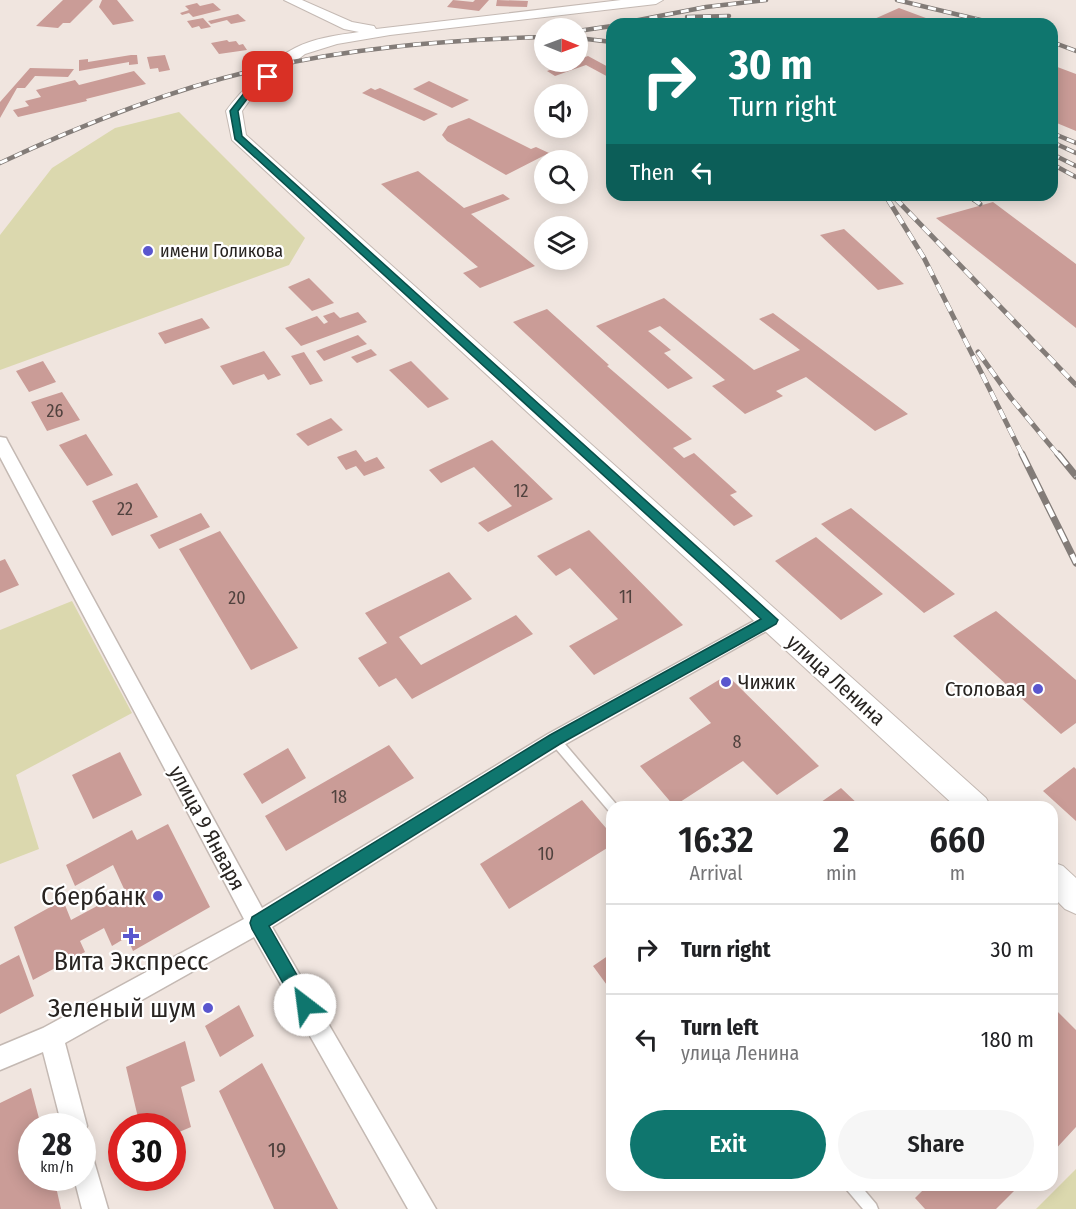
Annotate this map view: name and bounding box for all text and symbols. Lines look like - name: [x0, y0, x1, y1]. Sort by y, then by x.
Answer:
- north arrow: [534, 18, 588, 72]
- map controls: [534, 18, 588, 270]
- text: 30 m: [729, 40, 813, 90]
- icon: right: [630, 42, 708, 120]
- pin: [242, 51, 293, 102]
- icon: arrive: [251, 60, 284, 93]
- button: sound: [534, 84, 588, 138]
- text: Turn right: [729, 91, 837, 123]
- button: search: [534, 150, 588, 204]
- icon: left: [686, 156, 719, 189]
- text: Then: [630, 159, 674, 186]
- button: layers: [534, 216, 588, 270]
- place label: имени Голикова: [160, 240, 283, 262]
- marker: имени Голикова: [141, 244, 155, 258]
- house number: 26: [47, 400, 64, 422]
- house number: 12: [514, 480, 529, 502]
- house number: 22: [117, 498, 133, 520]
- house number: 11: [619, 586, 633, 608]
- house number: 20: [228, 587, 246, 609]
- street label: улица Ленина: [781, 629, 891, 731]
- place label: Чижик: [738, 669, 796, 695]
- marker: Чижик: [719, 675, 733, 689]
- place label: Столовая: [945, 676, 1026, 702]
- marker: Столовая: [1031, 682, 1045, 696]
- house number: 8: [733, 731, 742, 753]
- street label: улица 9 Января: [163, 761, 251, 895]
- house number: 18: [331, 786, 347, 808]
- text: 16:32: [678, 818, 754, 862]
- text: 2: [833, 818, 850, 862]
- text: 660: [929, 818, 986, 862]
- house number: 10: [538, 843, 554, 865]
- text: Arrival: [689, 861, 742, 885]
- text: min: [826, 861, 857, 885]
- text: m: [950, 861, 965, 885]
- place label: Сбербанк: [41, 881, 146, 912]
- marker: Сбербанк: [151, 889, 165, 903]
- marker: Вита Экспресс: [124, 929, 138, 943]
- icon: right: [630, 933, 663, 966]
- text: Turn right: [681, 936, 770, 963]
- text: 30 m: [991, 936, 1034, 963]
- place label: Вита Экспресс: [54, 946, 208, 977]
- position arrow: [273, 973, 337, 1037]
- place label: Зеленый шум: [48, 993, 196, 1024]
- marker: Зеленый шум: [201, 1001, 215, 1015]
- text: Turn left: [681, 1014, 759, 1041]
- icon: left: [630, 1023, 663, 1056]
- text: 180 m: [981, 1026, 1034, 1053]
- text: улица Ленина: [681, 1041, 799, 1065]
- button: Exit: [630, 1110, 826, 1179]
- button: Share: [838, 1110, 1034, 1179]
- speed limit sign: 30: [108, 1113, 186, 1191]
- text: 28: [42, 1127, 72, 1163]
- house number: 19: [268, 1137, 286, 1163]
- text: km/h: [40, 1158, 74, 1176]

